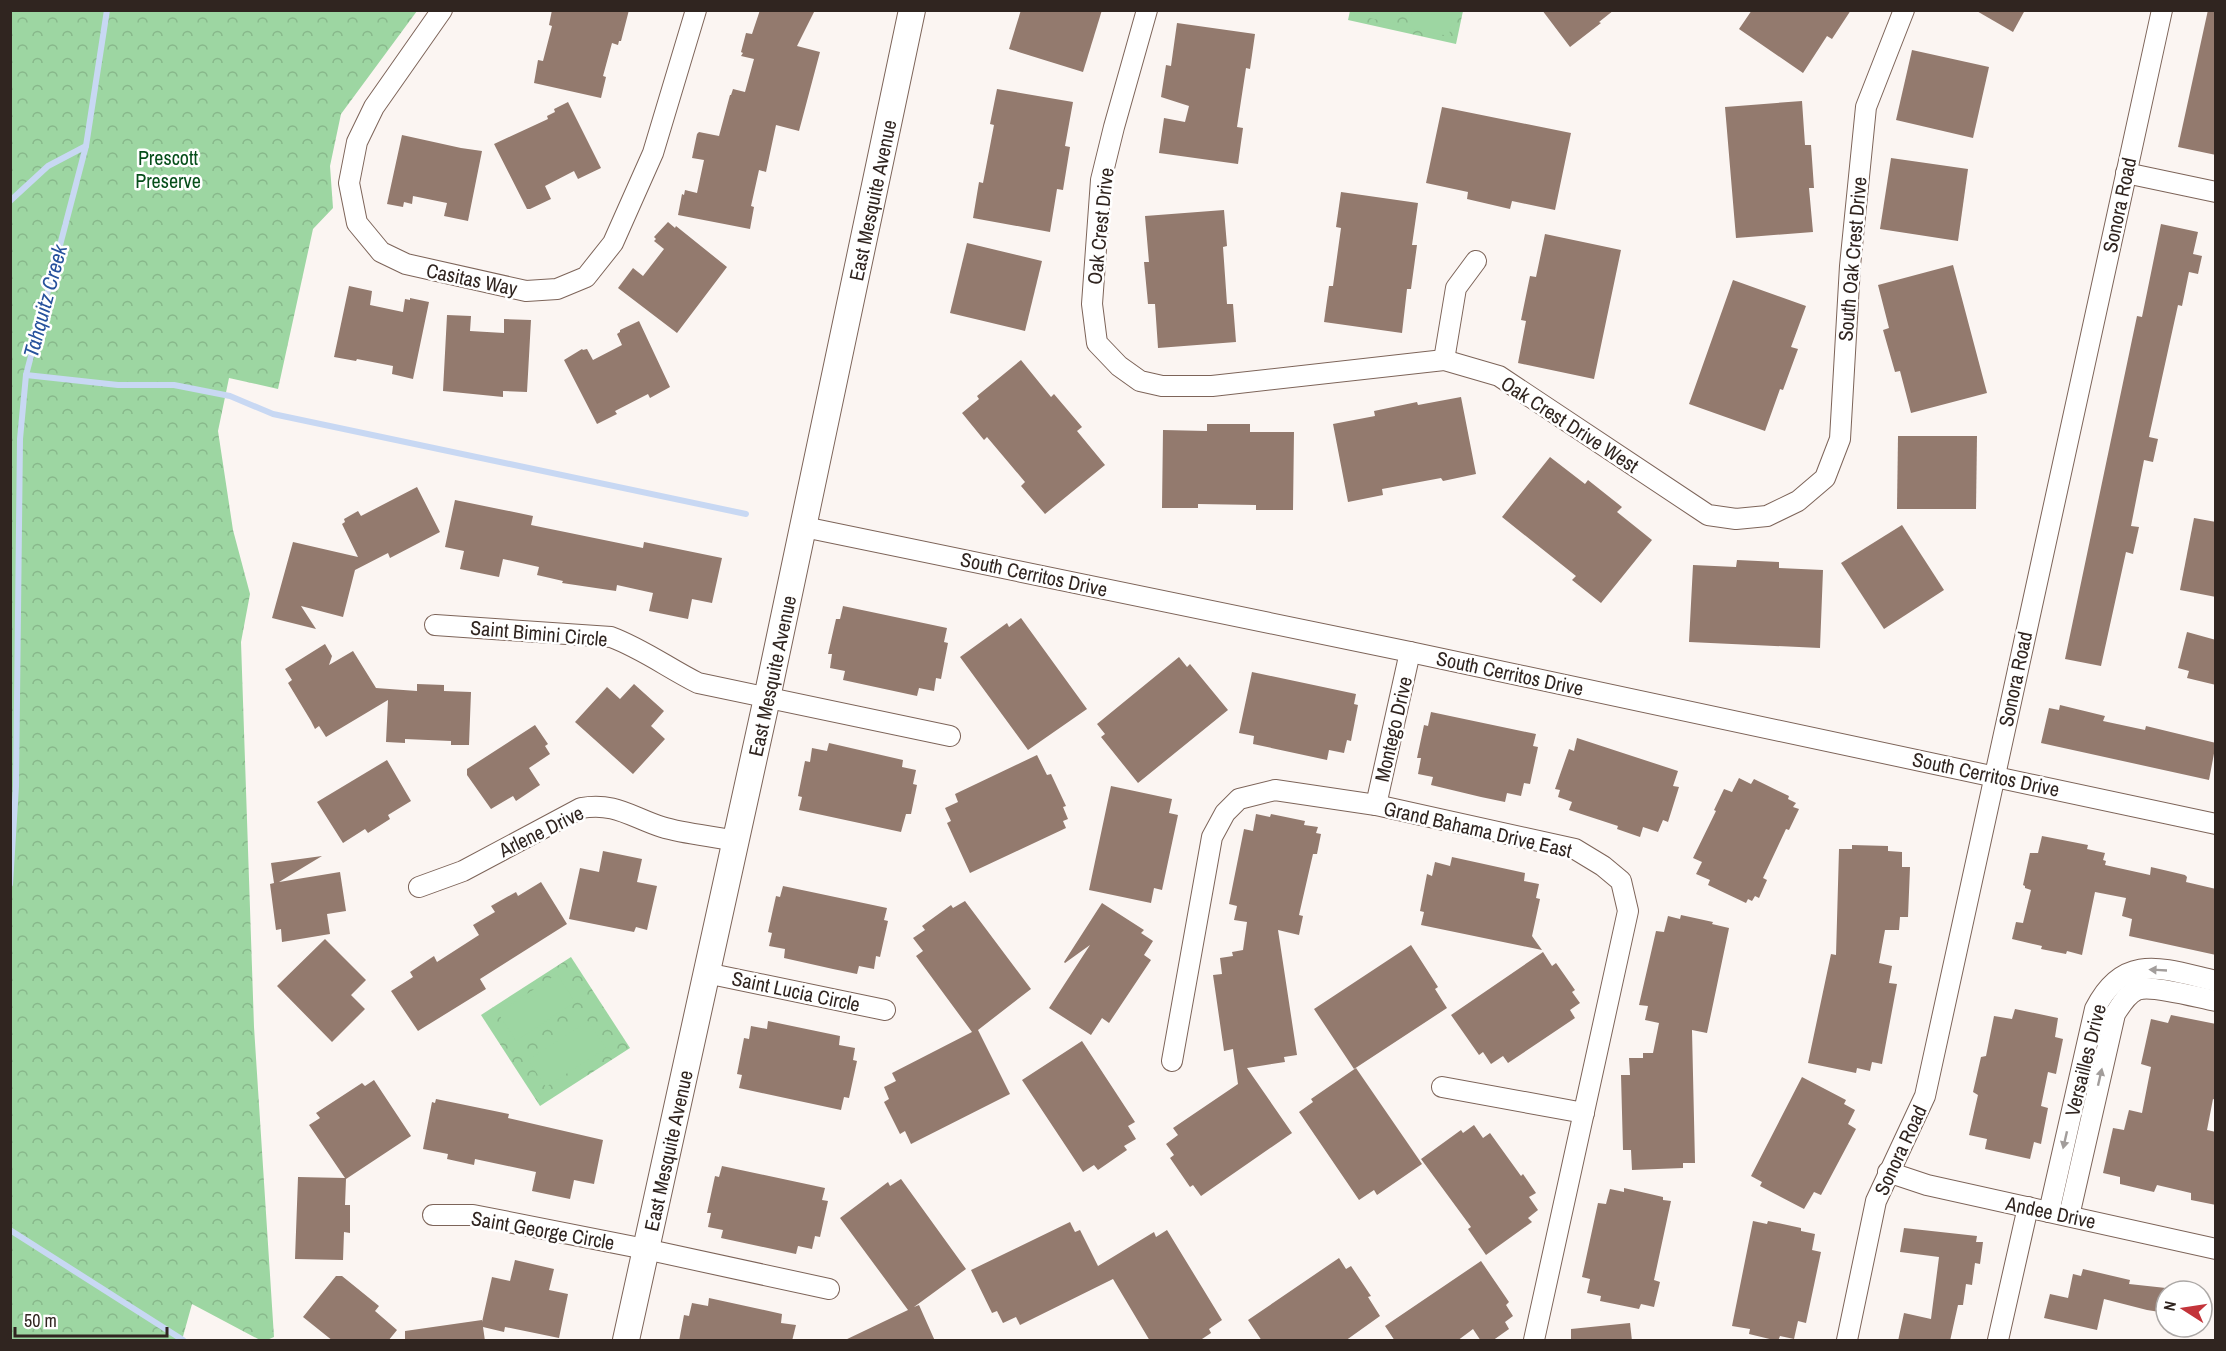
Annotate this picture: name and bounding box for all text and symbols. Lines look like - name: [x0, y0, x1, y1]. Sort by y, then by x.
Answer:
- street label: East Mesquite Avenue: [842, 117, 902, 283]
- park label: Prescott Preserve: [135, 144, 201, 194]
- street label: Sonora Road: [2096, 155, 2142, 255]
- street label: Oak Crest Drive: [1080, 166, 1120, 286]
- street label: South Oak Crest Drive: [1831, 176, 1873, 342]
- water label: Tahquitz Creek: [16, 240, 74, 360]
- street label: Casitas Way: [424, 256, 521, 302]
- street label: Oak Crest Drive West: [1496, 369, 1644, 479]
- street label: South Cerritos Drive: [958, 545, 1110, 603]
- street label: East Mesquite Avenue: [741, 593, 802, 759]
- street label: Saint Bimini Circle: [469, 614, 609, 652]
- street label: Sonora Road: [1992, 629, 2038, 729]
- street label: South Cerritos Drive: [1434, 644, 1586, 702]
- street label: Montego Drive: [1368, 674, 1418, 784]
- street label: South Cerritos Drive: [1910, 745, 2062, 803]
- street label: Grand Bahama Drive East: [1381, 794, 1575, 864]
- street label: Arlene Drive: [493, 799, 588, 864]
- street label: Saint Lucia Circle: [729, 964, 863, 1018]
- one-way arrow: [2149, 965, 2168, 974]
- street label: Versailles Drive: [2058, 1001, 2112, 1119]
- street label: East Mesquite Avenue: [637, 1068, 698, 1233]
- one-way arrow: [2096, 1068, 2106, 1087]
- street label: Sonora Road: [1867, 1101, 1933, 1199]
- one-way arrow: [2060, 1131, 2070, 1149]
- street label: Andee Drive: [2003, 1189, 2098, 1235]
- street label: Saint George Circle: [469, 1204, 617, 1256]
- north arrow: [2154, 1279, 2214, 1339]
- text: N: [2158, 1299, 2181, 1313]
- scale bar: [15, 1300, 166, 1338]
- text: 50 m: [24, 1308, 57, 1333]

